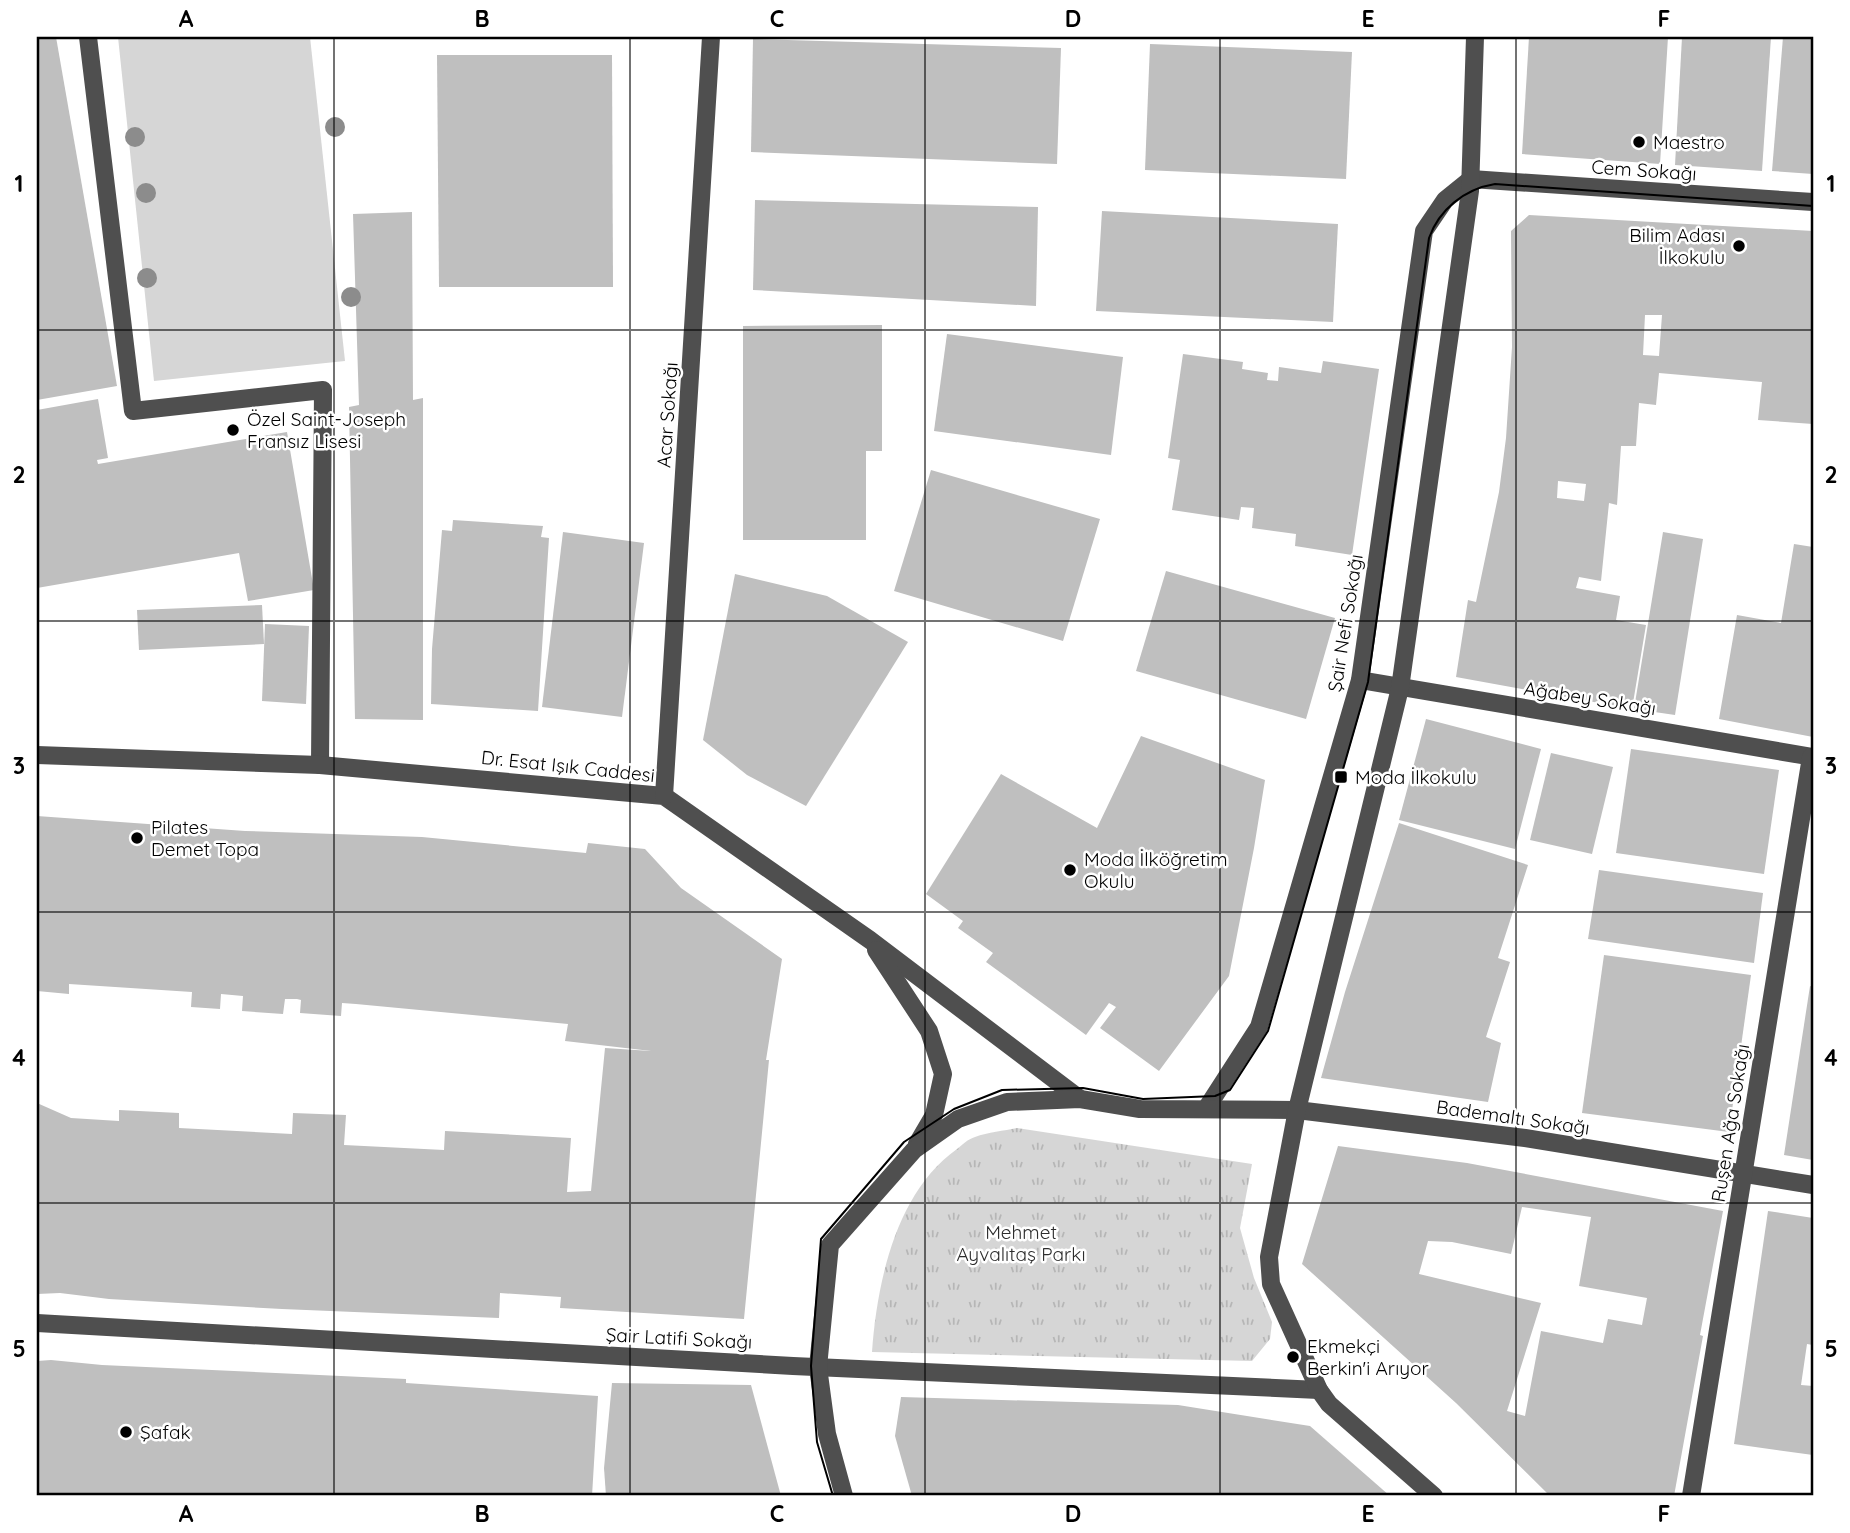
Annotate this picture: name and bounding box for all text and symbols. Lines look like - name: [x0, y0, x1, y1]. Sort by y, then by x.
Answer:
- text: A: [179, 4, 194, 33]
- text: B: [474, 4, 490, 33]
- text: C: [770, 4, 784, 33]
- text: D: [1065, 4, 1081, 33]
- text: E: [1361, 4, 1375, 33]
- text: F: [1658, 4, 1670, 33]
- place label: Maestro: [1653, 130, 1725, 154]
- marker: Maestro: [1631, 134, 1647, 150]
- street label: Cem Sokağı: [1591, 154, 1697, 186]
- text: 1: [15, 169, 23, 198]
- text: 1: [1827, 169, 1835, 198]
- place label: Bilim Adası İlkokulu: [1629, 223, 1725, 269]
- marker: Bilim Adası İlkokulu: [1731, 238, 1747, 254]
- street label: Acar Sokağı: [651, 361, 683, 469]
- place label: Özel Saint-Joseph Fransız Lisesi: [247, 407, 406, 453]
- marker: Özel Saint-Joseph Fransız Lisesi: [225, 422, 241, 438]
- text: 2: [12, 460, 26, 489]
- text: 2: [1824, 460, 1838, 489]
- street label: Şair Nefi Sokağı: [1322, 552, 1368, 694]
- street label: Ağabey Sokağı: [1522, 676, 1658, 720]
- street label: Dr. Esat Işık Caddesi: [480, 745, 656, 787]
- text: 3: [13, 751, 25, 780]
- text: 3: [1825, 751, 1837, 780]
- place label: Moda İlkokulu: [1355, 765, 1477, 789]
- marker: Moda İlkokulu: [1333, 769, 1349, 785]
- place label: Pilates Demet Topa: [151, 815, 259, 861]
- marker: Pilates Demet Topa: [129, 830, 145, 846]
- place label: Moda İlköğretim Okulu: [1084, 847, 1228, 893]
- marker: Moda İlköğretim Okulu: [1062, 862, 1078, 878]
- street label: Ruşen Ağa Sokağı: [1706, 1042, 1754, 1204]
- text: 4: [12, 1043, 26, 1072]
- text: 4: [1824, 1043, 1838, 1072]
- street label: Bademaltı Sokağı: [1435, 1094, 1591, 1140]
- park label: Mehmet Ayvalıtaş Parkı: [957, 1220, 1085, 1266]
- street label: Şair Latifi Sokağı: [605, 1322, 753, 1354]
- text: 5: [12, 1334, 26, 1363]
- place label: Ekmekçi Berkin'i Arıyor: [1307, 1334, 1429, 1380]
- text: 5: [1824, 1334, 1838, 1363]
- marker: Ekmekçi Berkin'i Arıyor: [1285, 1349, 1301, 1365]
- place label: Şafak: [140, 1420, 191, 1444]
- marker: Şafak: [118, 1424, 134, 1440]
- text: A: [179, 1499, 194, 1528]
- text: B: [474, 1499, 490, 1528]
- text: C: [770, 1499, 784, 1528]
- text: D: [1065, 1499, 1081, 1528]
- text: E: [1361, 1499, 1375, 1528]
- text: F: [1658, 1499, 1670, 1528]

